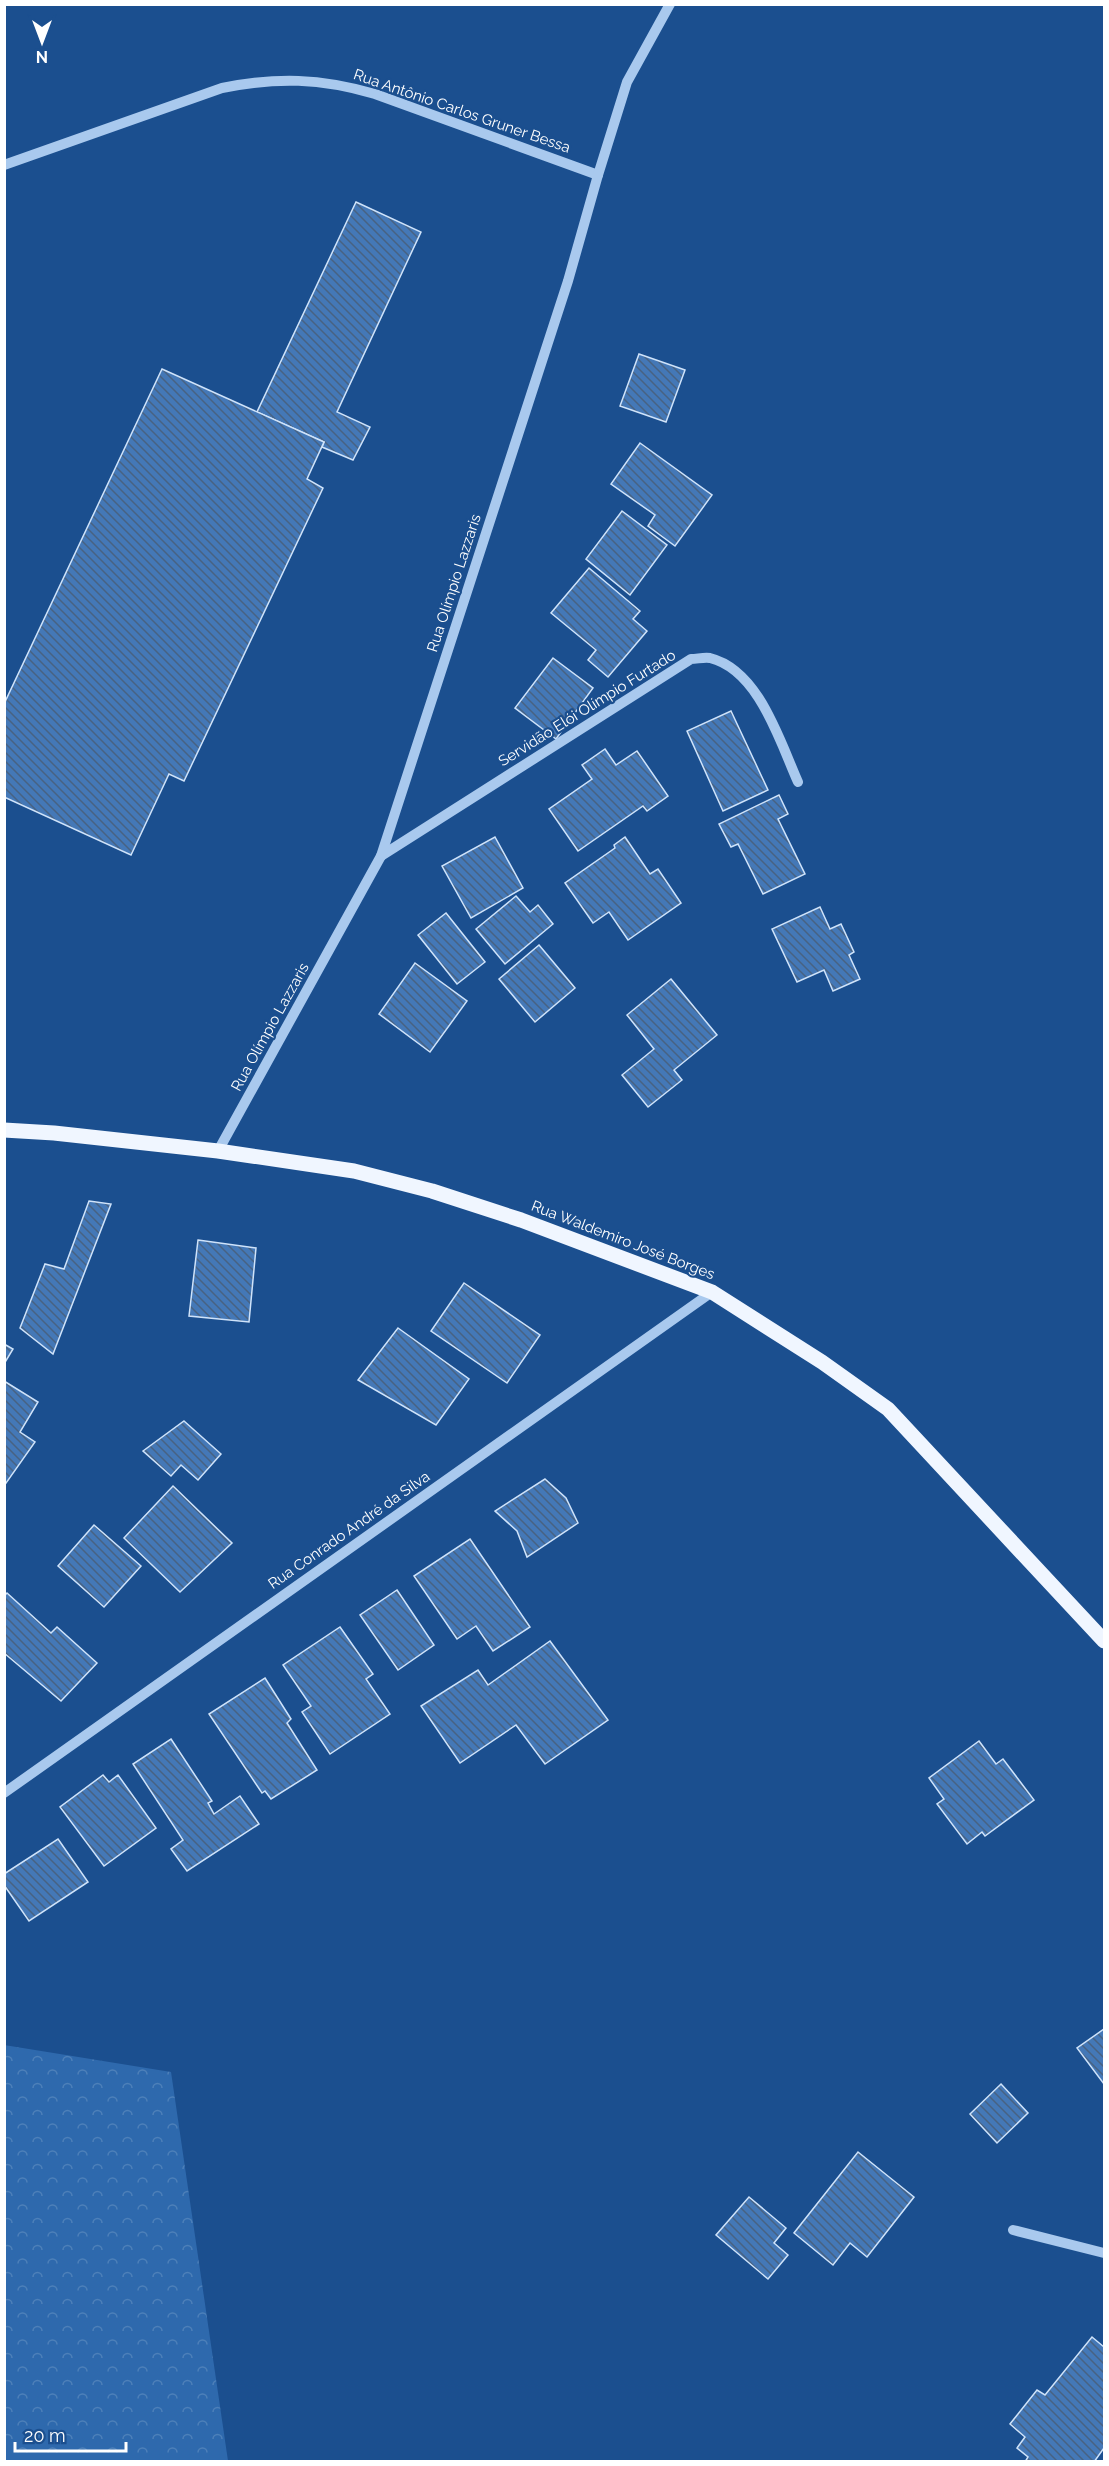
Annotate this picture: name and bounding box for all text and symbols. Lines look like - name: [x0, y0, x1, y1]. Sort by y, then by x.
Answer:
- north arrow: [12, 12, 72, 72]
- text: N: [36, 47, 48, 66]
- street label: Rua Antônio Carlos Gruner Bessa: [351, 65, 573, 157]
- street label: Rua Olímpio Lazzaris: [423, 512, 485, 654]
- street label: Servidão Elói Olímpio Furtado: [495, 646, 679, 770]
- street label: Rua Olímpio Lazzaris: [227, 960, 313, 1094]
- street label: Rua Waldemiro José Borges: [529, 1197, 717, 1283]
- street label: Rua Conrado André da Silva: [265, 1467, 433, 1593]
- scale bar: [15, 2415, 126, 2453]
- text: 20 m: [24, 2425, 66, 2446]

